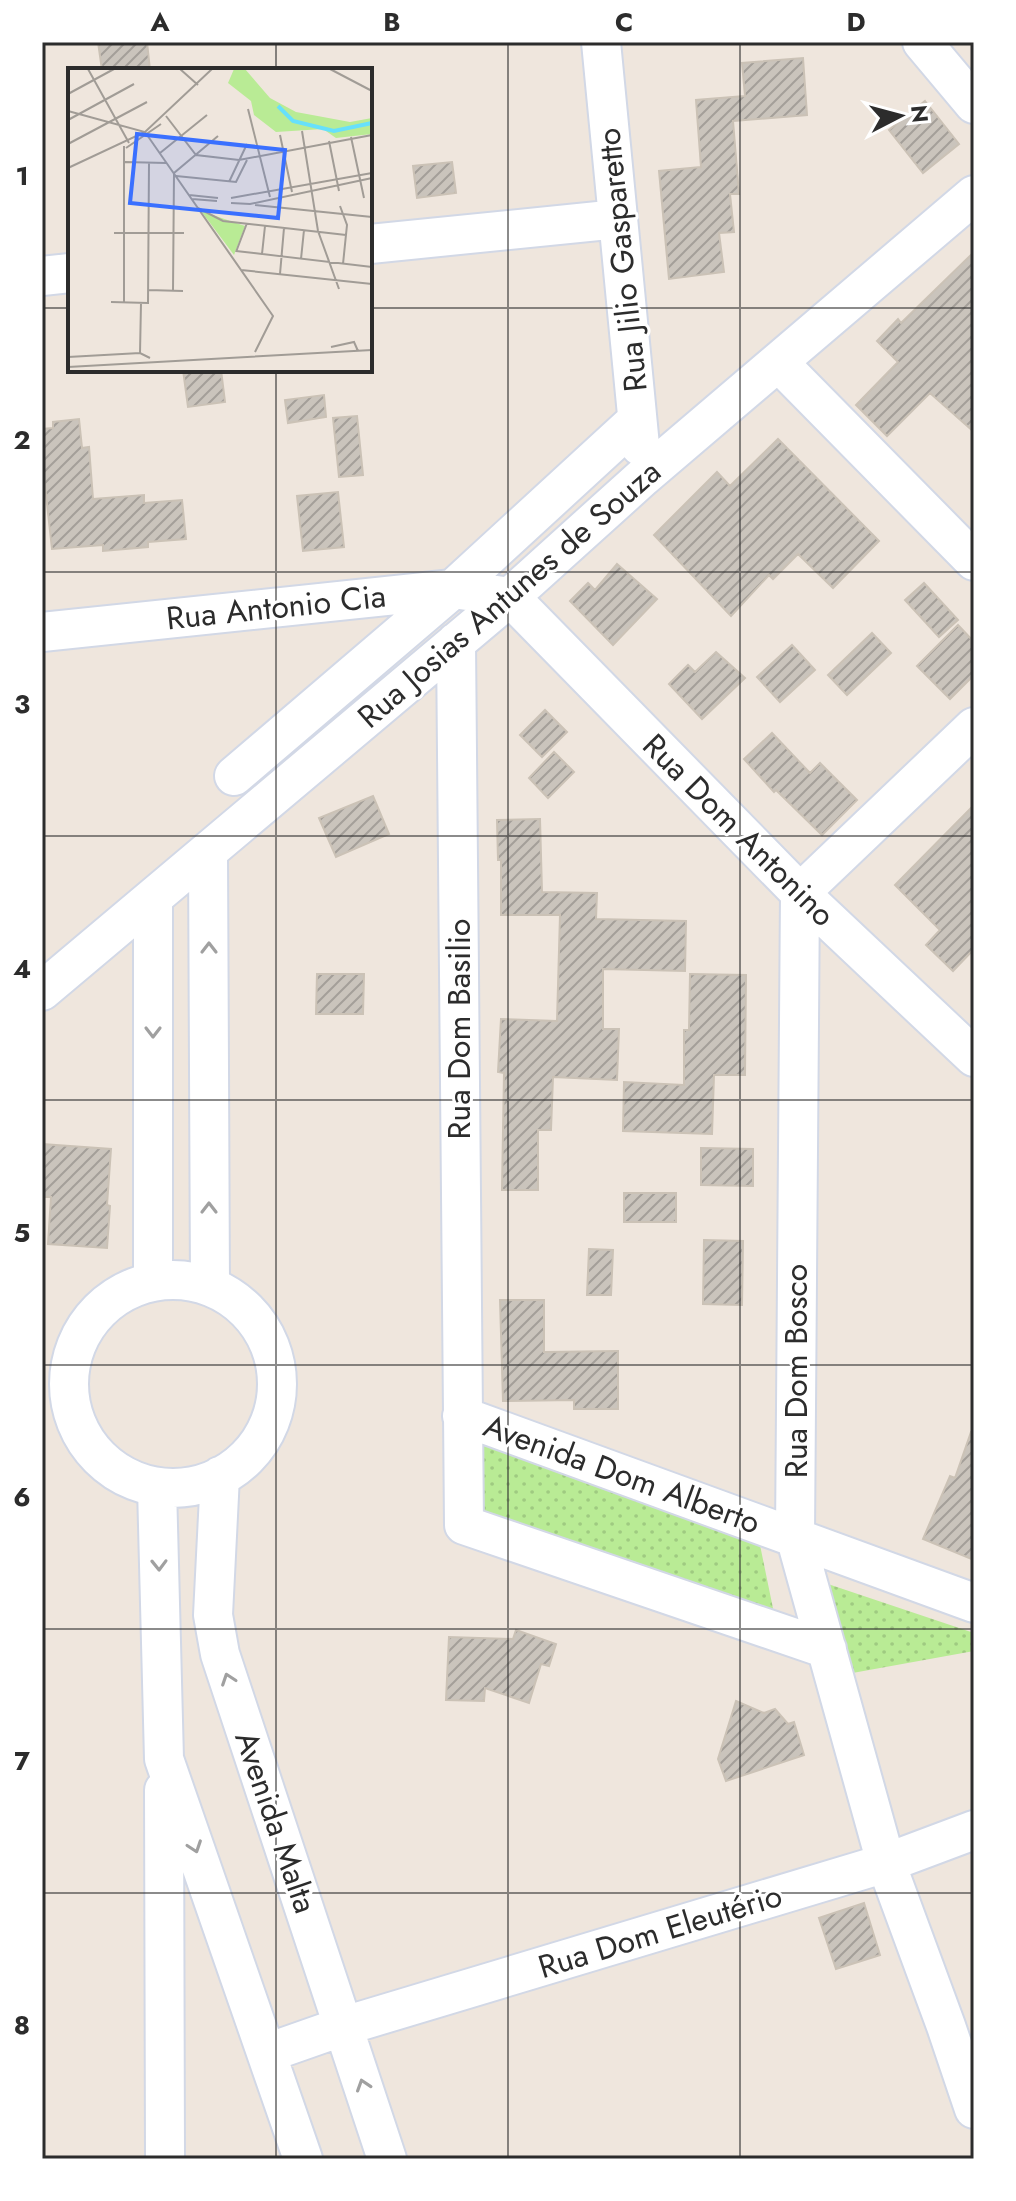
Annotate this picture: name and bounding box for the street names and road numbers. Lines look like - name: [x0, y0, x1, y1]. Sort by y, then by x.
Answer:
- street label: Rua Jilio Gasparetto: [585, 126, 659, 394]
- street label: Rua Josias Antunes de Souza: [347, 449, 671, 739]
- street label: Rua Antonio Cia: [164, 573, 388, 641]
- street label: Rua Dom Antonino: [632, 723, 846, 937]
- street label: Rua Dom Basilio: [436, 918, 482, 1140]
- street label: Rua Dom Bosco: [773, 1264, 819, 1478]
- street label: Avenida Dom Alberto: [477, 1403, 767, 1545]
- street label: Avenida Malta: [223, 1725, 329, 1919]
- street label: Rua Dom Eleutério: [532, 1872, 788, 1990]

